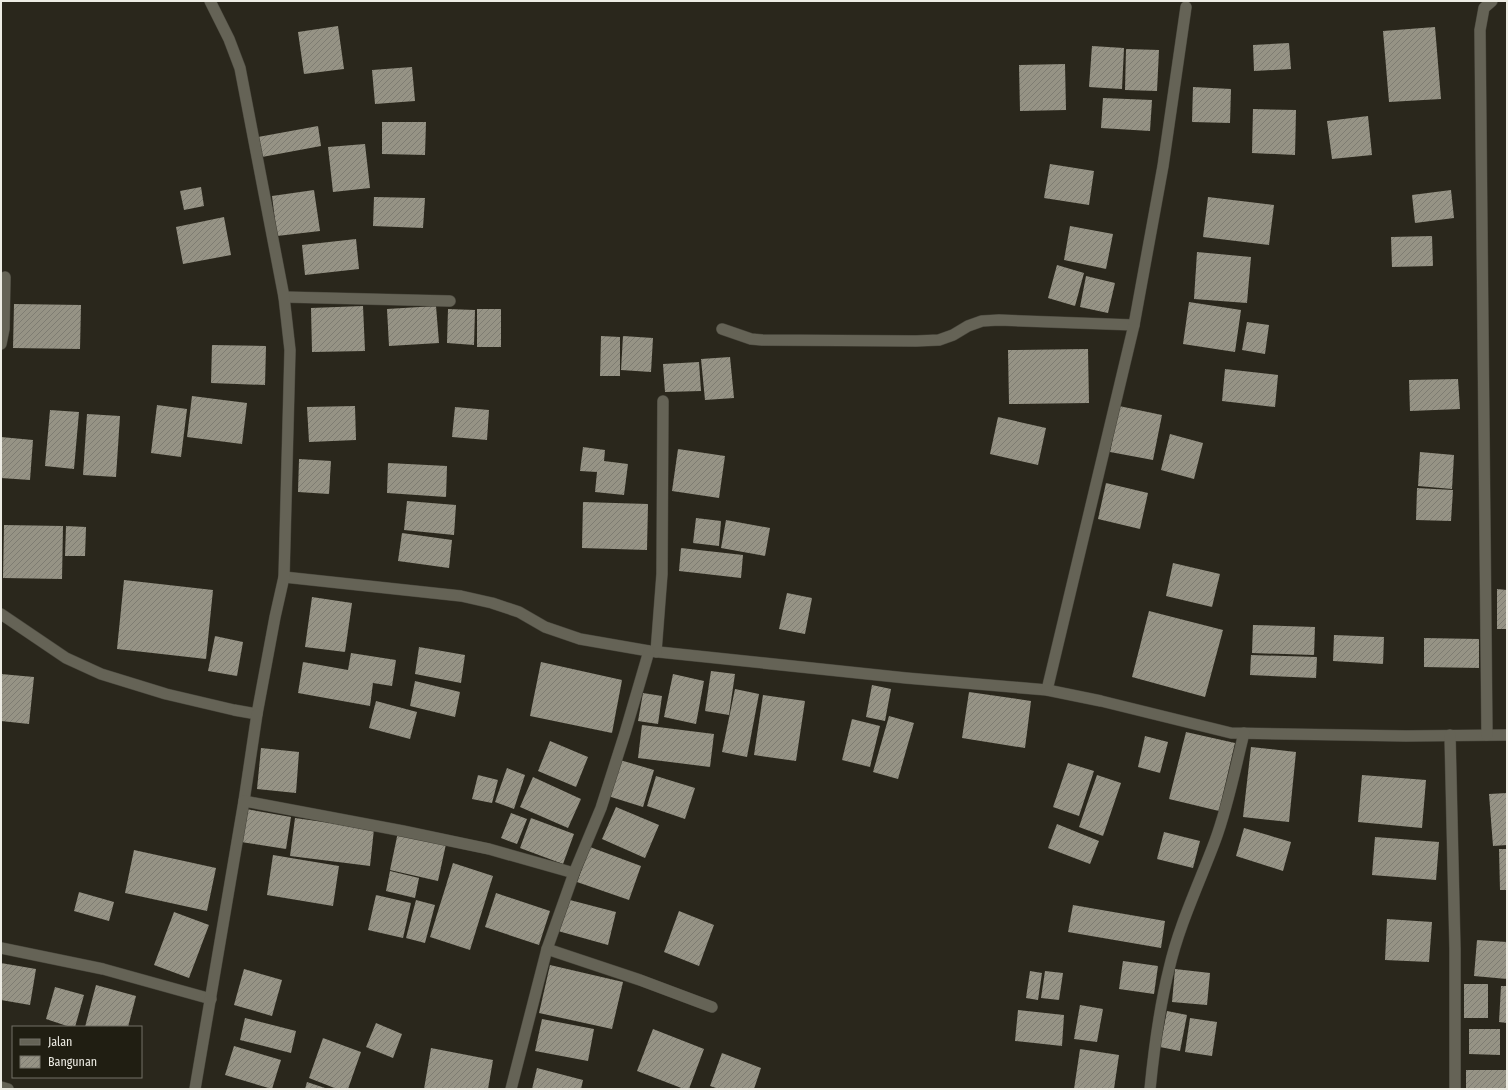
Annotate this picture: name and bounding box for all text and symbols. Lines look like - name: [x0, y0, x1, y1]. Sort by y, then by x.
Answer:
- legend: [12, 1026, 142, 1078]
- text: Jalan: [48, 1035, 72, 1049]
- text: Bangunan: [48, 1055, 97, 1069]

